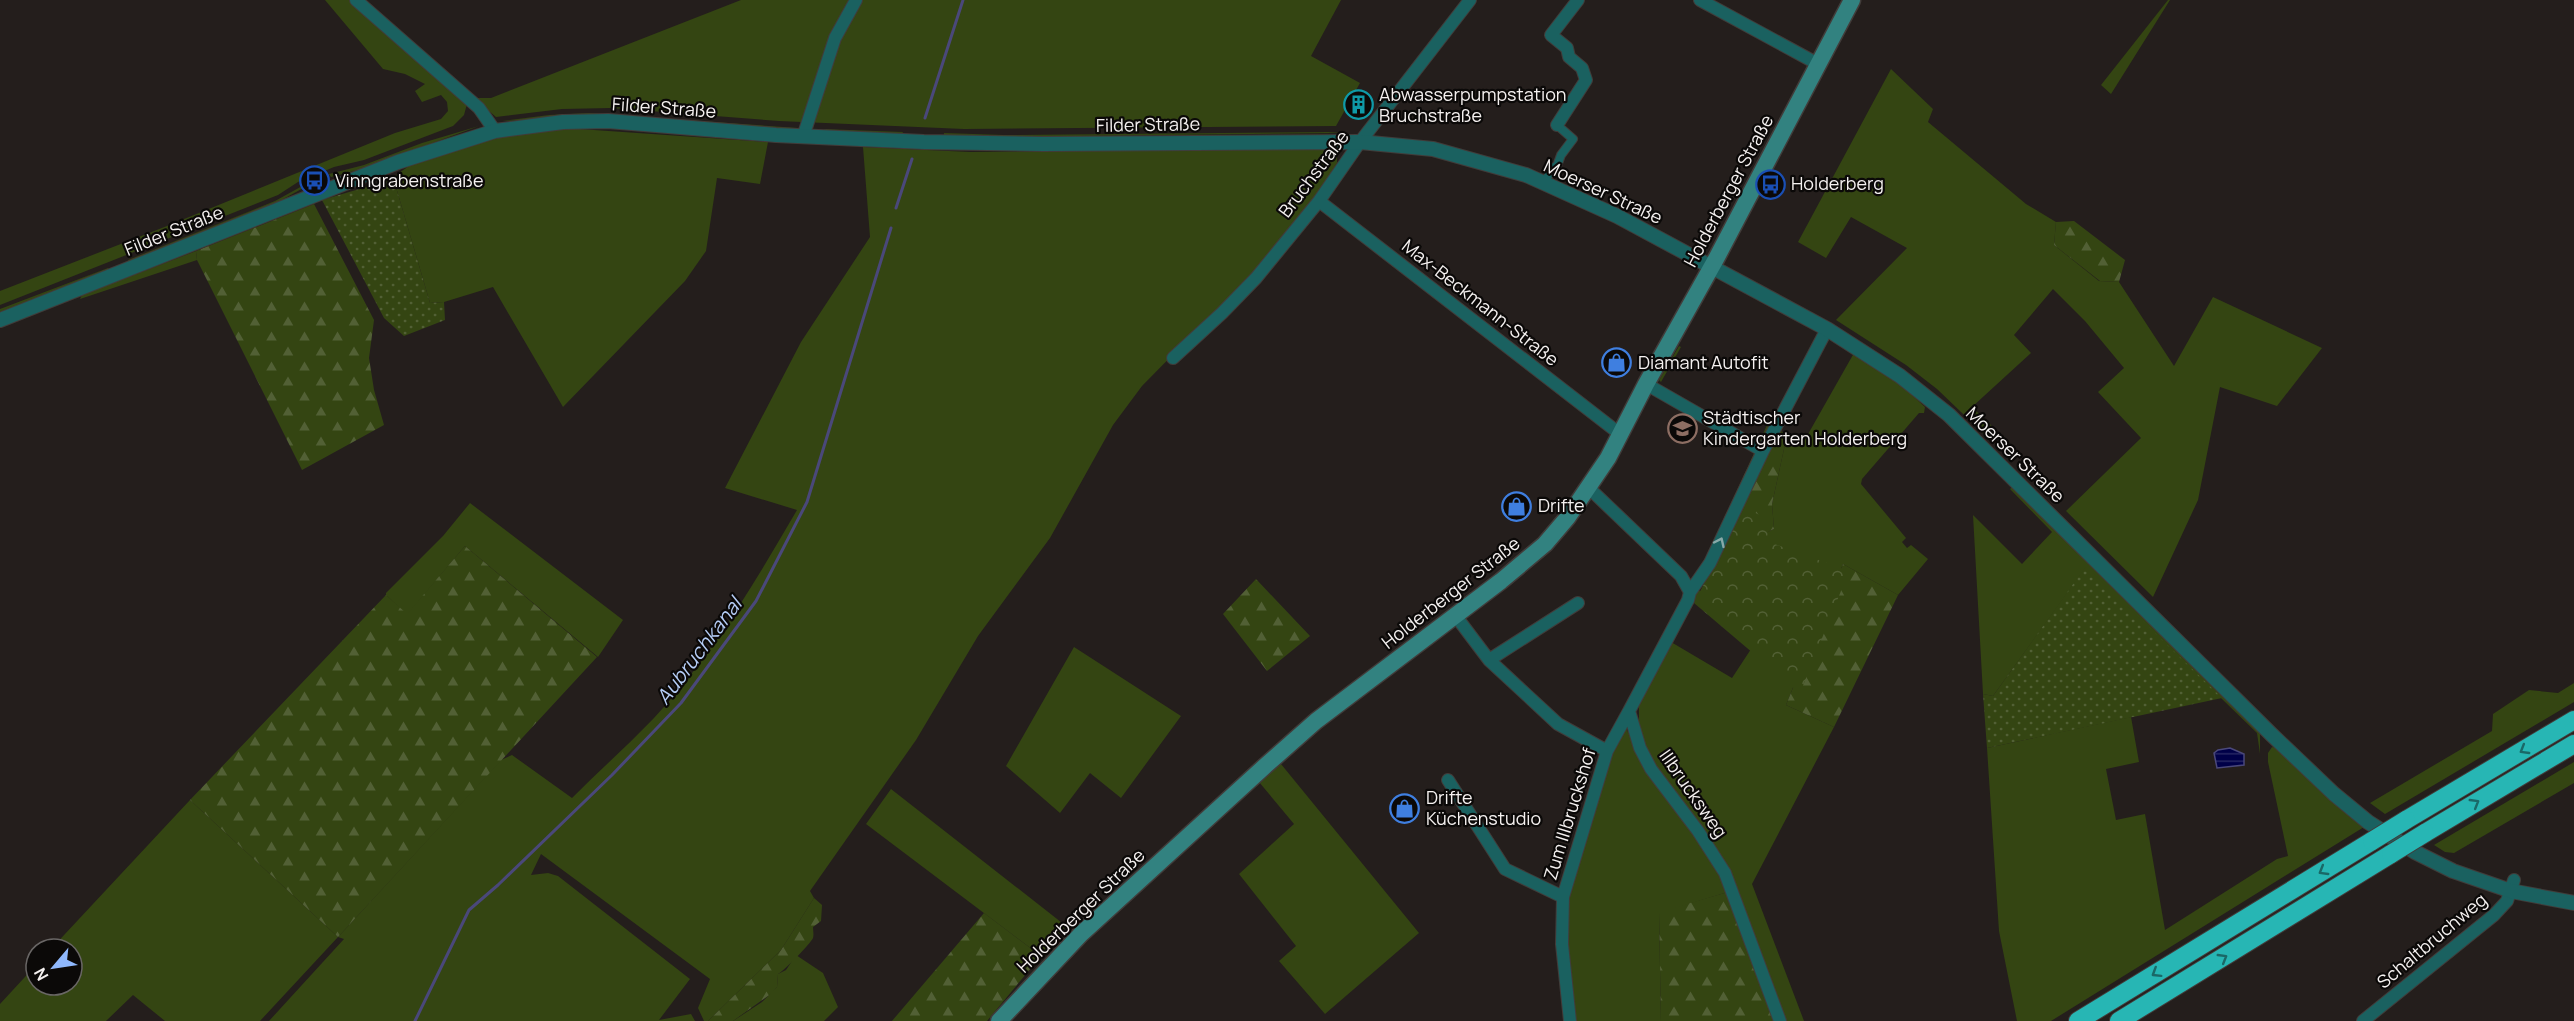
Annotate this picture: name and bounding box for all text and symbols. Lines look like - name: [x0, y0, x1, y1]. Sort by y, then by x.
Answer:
- place label: Abwasserpumpstation Bruchstraße: [1379, 82, 1566, 127]
- building icon: Abwasserpumpstation Bruchstraße: [1342, 89, 1374, 121]
- street label: Filder Straße: [611, 91, 717, 123]
- street label: Holderberger Straße: [1678, 110, 1778, 271]
- street label: Filder Straße: [1096, 111, 1200, 137]
- street label: Bruchstraße: [1273, 125, 1354, 222]
- street label: Moerser Straße: [1540, 153, 1667, 229]
- bus stop icon: Vinngrabenstraße: [298, 165, 330, 197]
- place label: Vinngrabenstraße: [335, 168, 484, 192]
- bus stop icon: Holderberg: [1754, 168, 1786, 200]
- place label: Holderberg: [1791, 171, 1884, 195]
- street label: Filder Straße: [121, 199, 227, 261]
- street label: Max-Beckmann-Straße: [1397, 233, 1564, 371]
- shop icon: Diamant Autofit: [1601, 347, 1633, 379]
- place label: Diamant Autofit: [1638, 350, 1769, 374]
- street label: Moerser Straße: [1961, 401, 2070, 507]
- place label: Städtischer Kindergarten Holderberg: [1703, 405, 1907, 450]
- school or university icon: Städtischer Kindergarten Holderberg: [1666, 412, 1698, 444]
- shop icon: Drifte: [1501, 490, 1533, 522]
- place label: Drifte: [1538, 493, 1585, 517]
- street label: Holderberger Straße: [1376, 531, 1524, 654]
- one-way arrow: [1713, 537, 1725, 548]
- water label: Aubruchkanal: [650, 590, 749, 710]
- one-way arrow: [2520, 743, 2530, 754]
- street label: Zum Illbruckshof: [1538, 744, 1601, 883]
- street label: Illbrucksweg: [1654, 744, 1733, 842]
- place label: Drifte Küchenstudio: [1426, 785, 1541, 830]
- shop icon: Drifte Küchenstudio: [1389, 792, 1421, 824]
- one-way arrow: [2469, 799, 2479, 811]
- street label: Holderberger Straße: [1011, 843, 1149, 978]
- one-way arrow: [2318, 864, 2329, 875]
- street label: Schaltbruchweg: [2371, 887, 2491, 993]
- north arrow: [24, 937, 84, 997]
- one-way arrow: [2217, 953, 2227, 965]
- text: N: [28, 964, 53, 985]
- one-way arrow: [2152, 966, 2162, 978]

